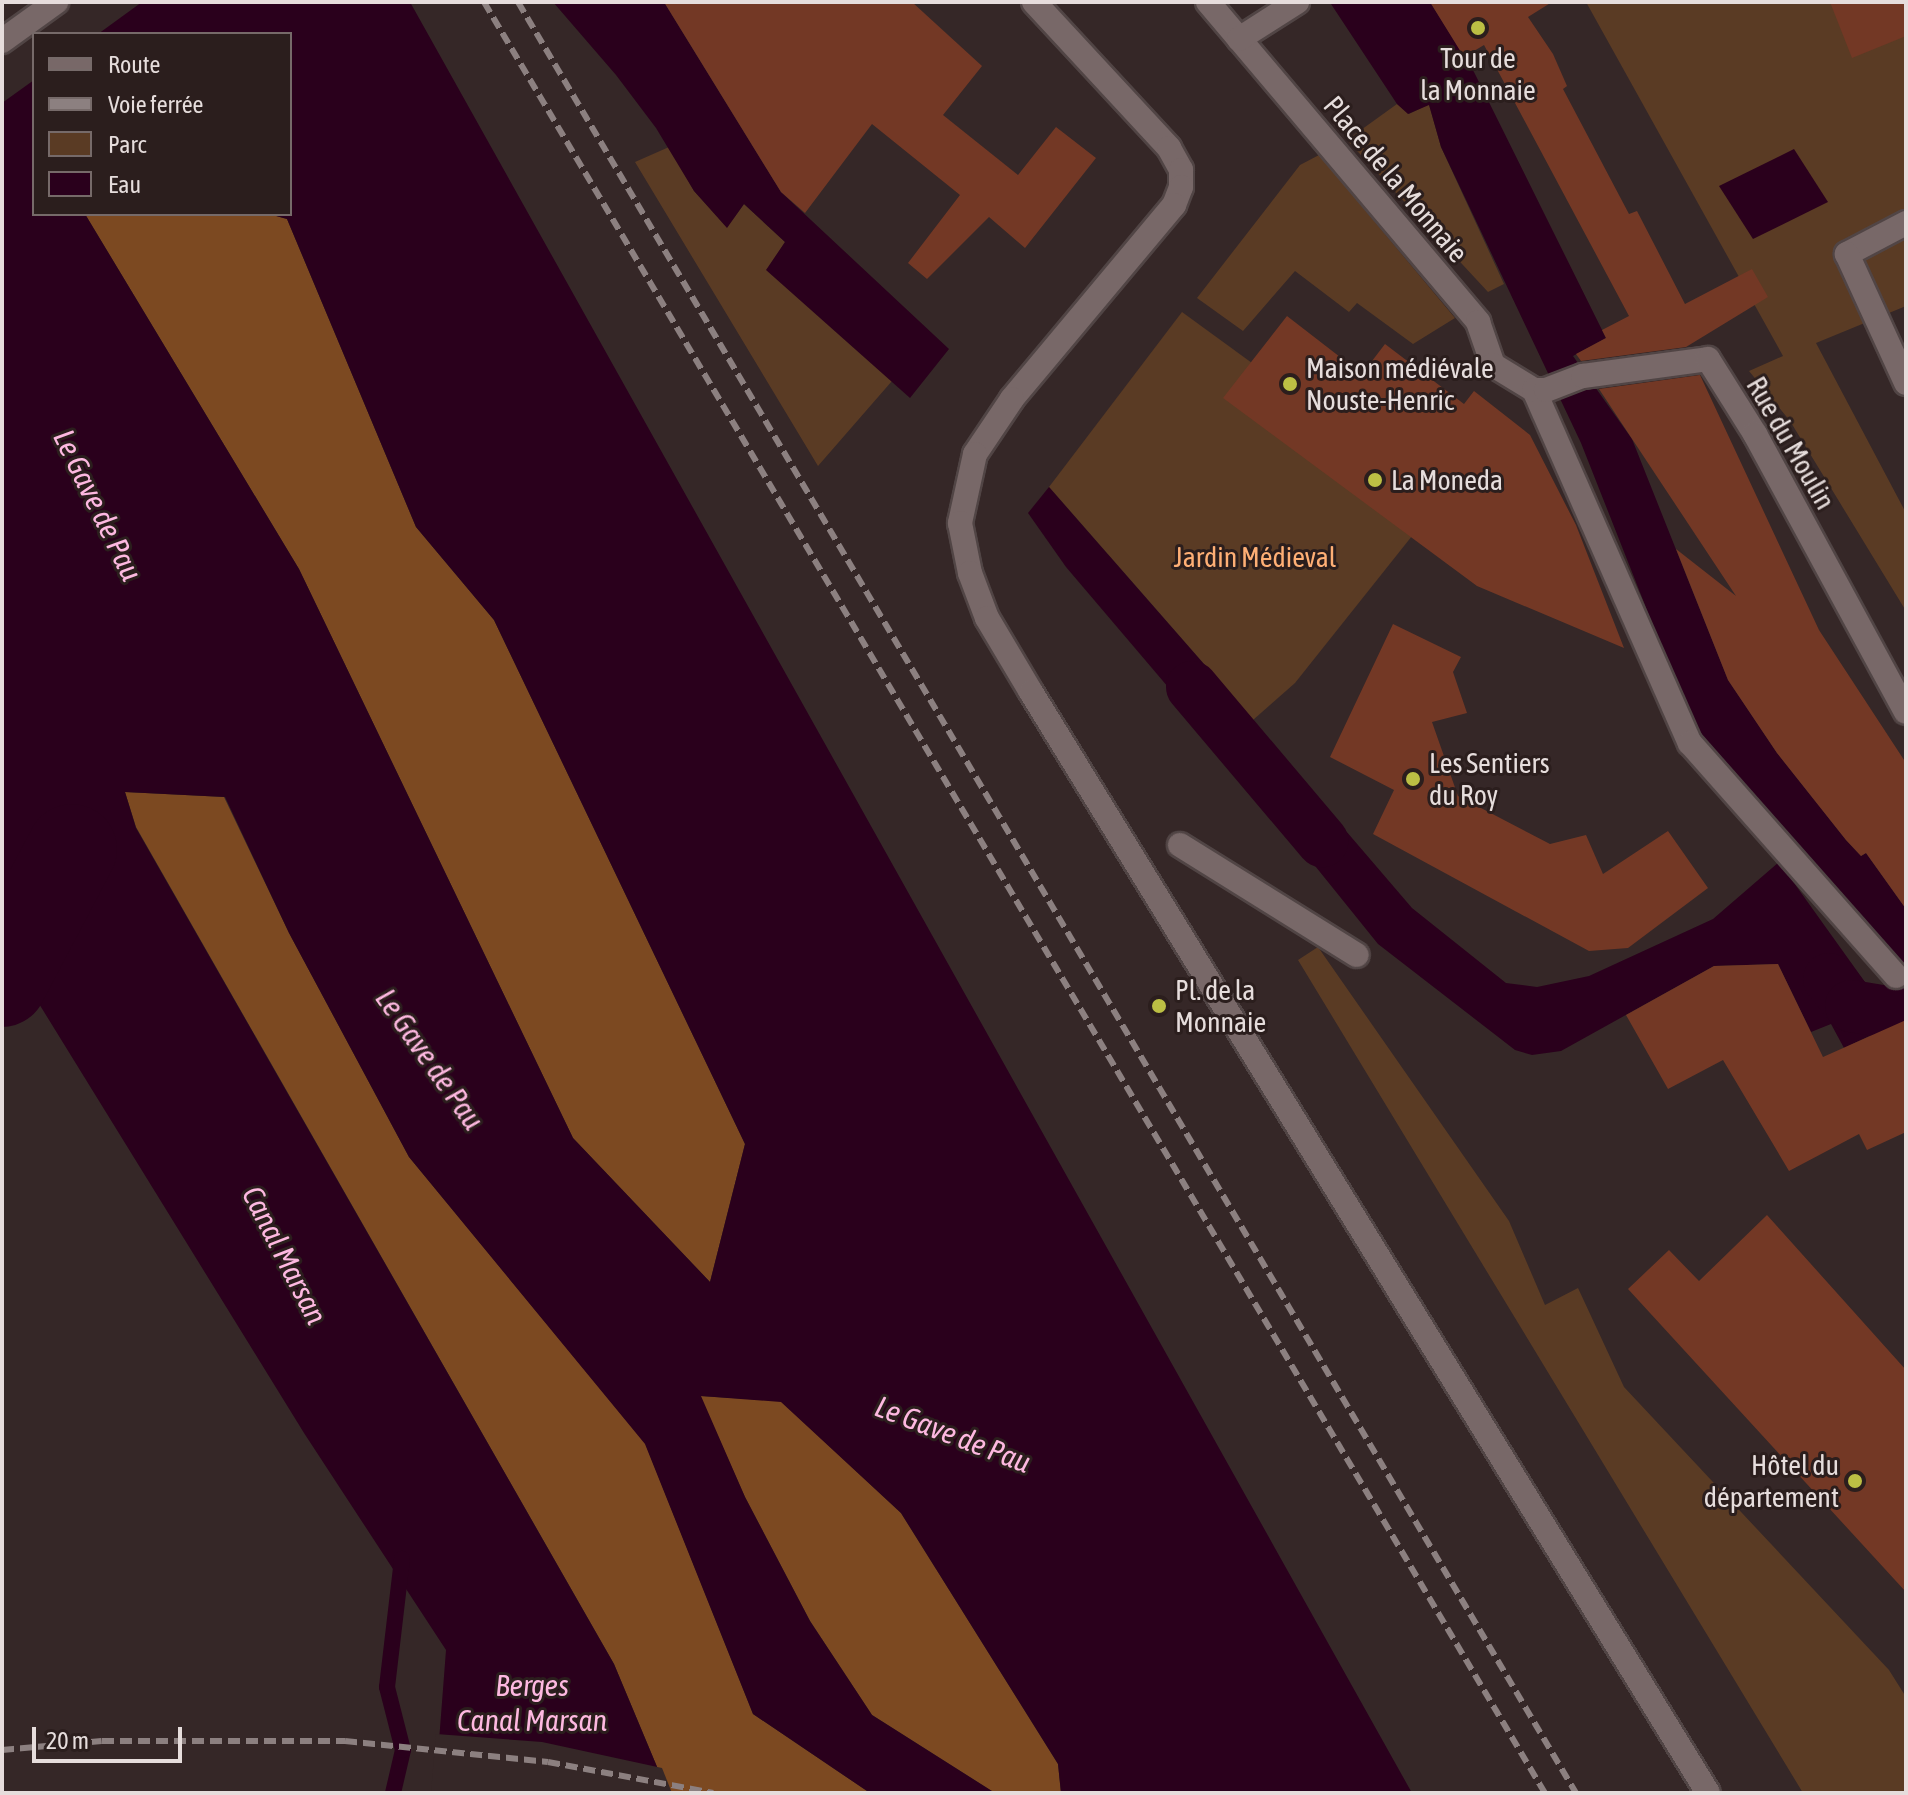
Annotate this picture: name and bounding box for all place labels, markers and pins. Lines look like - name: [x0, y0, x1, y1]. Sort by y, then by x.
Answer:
- marker: Tour de la Monnaie: [1469, 19, 1487, 37]
- place label: Tour de la Monnaie: [1420, 41, 1536, 107]
- place label: Maison médiévale Nouste-Henric: [1306, 351, 1494, 417]
- marker: Maison médiévale Nouste-Henric: [1281, 375, 1299, 393]
- place label: La Moneda: [1391, 463, 1503, 497]
- marker: La Moneda: [1366, 471, 1384, 489]
- place label: Les Sentiers du Roy: [1429, 746, 1550, 812]
- marker: Les Sentiers du Roy: [1404, 770, 1422, 788]
- place label: Pl. de la Monnaie: [1175, 973, 1266, 1039]
- marker: Pl. de la Monnaie: [1150, 997, 1168, 1015]
- place label: Hôtel du département: [1704, 1448, 1839, 1514]
- marker: Hôtel du département: [1846, 1472, 1864, 1490]

